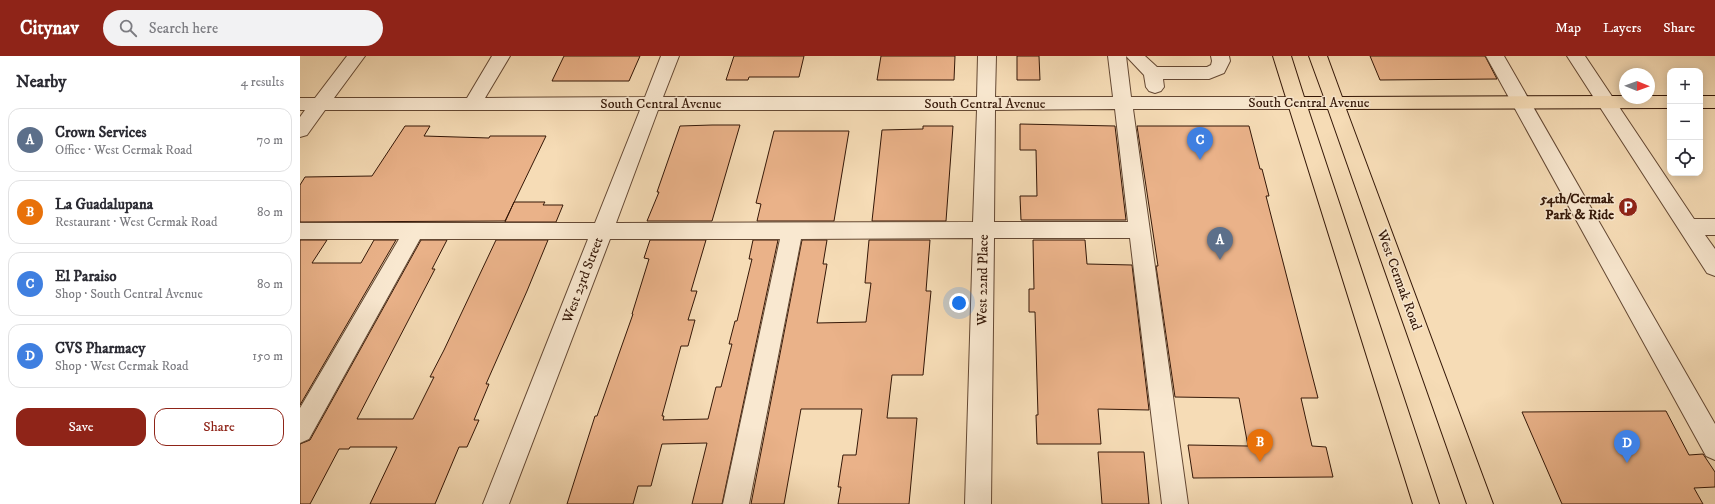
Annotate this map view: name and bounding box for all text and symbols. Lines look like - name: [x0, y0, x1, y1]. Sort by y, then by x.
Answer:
- search box: [103, 10, 383, 46]
- text: Citynav: [20, 17, 79, 40]
- icon: search: [117, 17, 139, 39]
- text: Search here: [149, 19, 218, 38]
- text: Map: [1555, 19, 1581, 37]
- text: Layers: [1603, 19, 1641, 37]
- text: Share: [1663, 19, 1695, 37]
- north arrow: [1619, 68, 1655, 104]
- map controls: [1667, 68, 1703, 176]
- button: +: [1667, 68, 1703, 104]
- text: Nearby: [16, 71, 66, 93]
- text: 4 results: [241, 74, 284, 90]
- street label: South Central Avenue: [1248, 94, 1370, 112]
- street label: South Central Avenue: [600, 95, 722, 113]
- street label: South Central Avenue: [924, 95, 1046, 113]
- button: −: [1667, 104, 1703, 140]
- text: Crown Services: [55, 123, 146, 142]
- pin: C: [1187, 127, 1213, 160]
- text: A: [26, 132, 34, 148]
- text: 70 m: [257, 132, 283, 148]
- button: locate: [1667, 140, 1703, 176]
- text: Office · West Cermak Road: [55, 142, 192, 158]
- place label: 54th/Cermak Park & Ride: [1539, 190, 1615, 224]
- text: La Guadalupana: [55, 195, 153, 214]
- parking icon: 54th/Cermak Park & Ride: [1617, 196, 1639, 218]
- text: B: [26, 204, 34, 220]
- text: 80 m: [257, 204, 283, 220]
- text: Restaurant · West Cermak Road: [55, 214, 218, 230]
- street label: West Cermak Road: [1372, 226, 1426, 333]
- pin: A: [1207, 227, 1233, 260]
- street label: West 23rd Street: [558, 234, 608, 326]
- street label: West 22nd Place: [973, 234, 993, 327]
- text: El Paraiso: [55, 267, 117, 286]
- text: C: [26, 276, 34, 292]
- text: 80 m: [257, 276, 283, 292]
- text: Shop · South Central Avenue: [55, 286, 203, 302]
- your location: [949, 293, 969, 313]
- text: CVS Pharmacy: [55, 339, 145, 358]
- text: D: [25, 348, 35, 364]
- text: 150 m: [252, 348, 283, 364]
- text: Shop · West Cermak Road: [55, 358, 188, 374]
- button: Save: [16, 408, 146, 446]
- button: Share: [154, 408, 284, 446]
- pin: B: [1247, 429, 1273, 462]
- pin: D: [1614, 430, 1640, 463]

